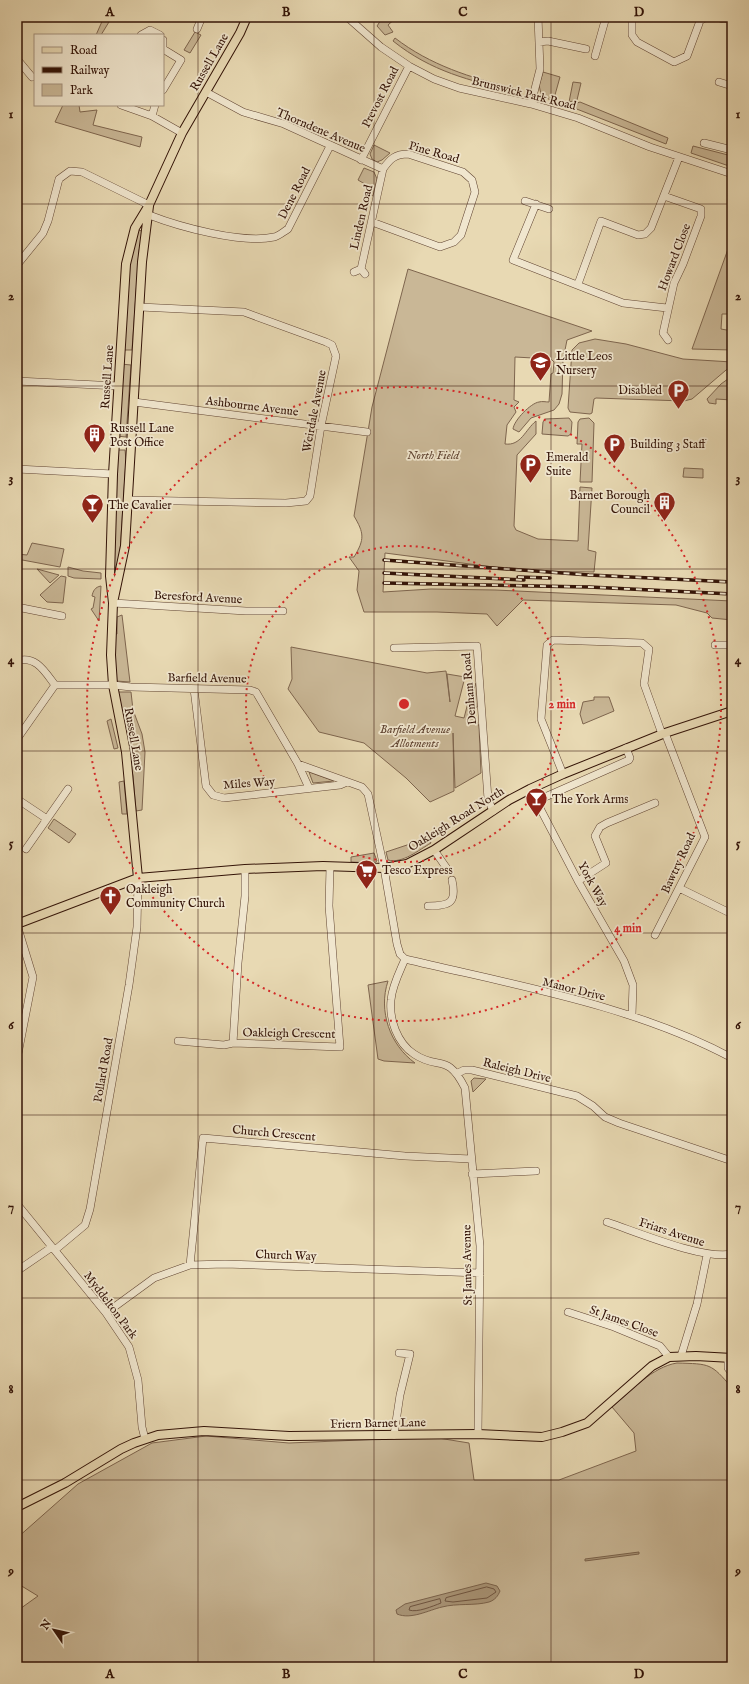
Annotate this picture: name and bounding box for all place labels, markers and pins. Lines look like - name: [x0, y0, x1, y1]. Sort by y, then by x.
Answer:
- place label: Little Leos Nursery: [556, 349, 612, 378]
- school or university icon: Little Leos Nursery: [527, 350, 553, 383]
- parking icon: Disabled: [665, 377, 691, 410]
- place label: Disabled: [618, 383, 663, 398]
- place label: Russell Lane Post Office: [110, 421, 175, 450]
- building icon: Russell Lane Post Office: [81, 422, 107, 455]
- parking icon: Building 3 Staff: [602, 431, 628, 464]
- place label: Building 3 Staff: [630, 437, 707, 452]
- place label: Emerald Suite: [546, 450, 589, 479]
- parking icon: Emerald Suite: [518, 451, 544, 484]
- place label: Barnet Borough Council: [570, 488, 651, 517]
- building icon: Barnet Borough Council: [652, 489, 678, 522]
- bar icon: The Cavalier: [80, 492, 106, 525]
- place label: The Cavalier: [108, 498, 172, 513]
- centre of rings: [397, 697, 411, 711]
- bar icon: The York Arms: [524, 786, 550, 819]
- place label: The York Arms: [552, 792, 629, 807]
- supermarket icon: Tesco Express: [353, 857, 379, 890]
- place label: Tesco Express: [382, 863, 453, 879]
- place label: Oakleigh Community Church: [126, 882, 226, 911]
- church icon: Oakleigh Community Church: [98, 883, 124, 916]

